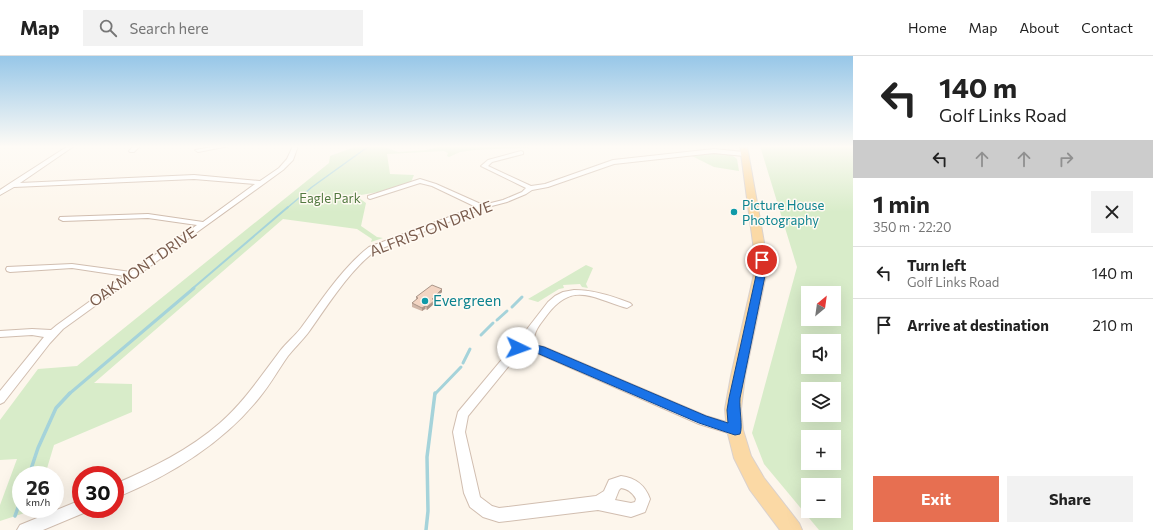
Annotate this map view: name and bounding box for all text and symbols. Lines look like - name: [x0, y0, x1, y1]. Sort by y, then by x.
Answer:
- search box: [83, 10, 363, 46]
- text: Map: [20, 16, 59, 39]
- icon: search: [97, 17, 119, 39]
- text: Search here: [129, 19, 209, 37]
- text: Home: [908, 19, 947, 36]
- text: Map: [969, 19, 997, 36]
- text: About: [1019, 19, 1059, 36]
- text: Contact: [1081, 19, 1133, 36]
- text: 140 m: [939, 70, 1017, 104]
- icon: left: [873, 72, 925, 124]
- text: Golf Links Road: [939, 104, 1067, 126]
- icon: left: [929, 148, 951, 170]
- icon: ahead: [971, 148, 993, 170]
- icon: ahead: [1013, 148, 1035, 170]
- icon: right: [1055, 148, 1077, 170]
- text: 1 min: [873, 189, 930, 218]
- park label: Eagle Park: [299, 190, 361, 206]
- button: close: [1091, 191, 1133, 233]
- street label: ALFRISTON DRIVE: [367, 196, 495, 260]
- place label: Picture House Photography: [742, 197, 825, 228]
- marker: Picture House Photography: [729, 207, 739, 217]
- text: 350 m · 22:20: [873, 219, 951, 235]
- street label: OAKMONT DRIVE: [85, 222, 200, 310]
- pin: [745, 243, 779, 277]
- icon: arrive: [751, 249, 773, 271]
- text: Turn left: [907, 256, 966, 274]
- icon: left: [873, 262, 895, 284]
- text: 140 m: [1092, 264, 1133, 282]
- text: Golf Links Road: [907, 274, 999, 290]
- north arrow: [801, 286, 841, 326]
- map controls: [801, 286, 841, 518]
- place label: Evergreen: [433, 291, 501, 309]
- marker: Evergreen: [420, 296, 430, 306]
- icon: arrive: [873, 314, 895, 336]
- text: Arrive at destination: [907, 316, 1049, 334]
- text: 210 m: [1093, 316, 1133, 334]
- position arrow: [497, 327, 539, 369]
- button: sound: [801, 334, 841, 374]
- button: layers: [801, 382, 841, 422]
- button: +: [801, 430, 841, 470]
- speed limit sign: 30: [72, 466, 124, 518]
- text: 26: [26, 475, 50, 499]
- button: Exit: [873, 476, 999, 522]
- button: Share: [1007, 476, 1133, 522]
- button: −: [801, 478, 841, 518]
- text: km/h: [26, 496, 50, 508]

